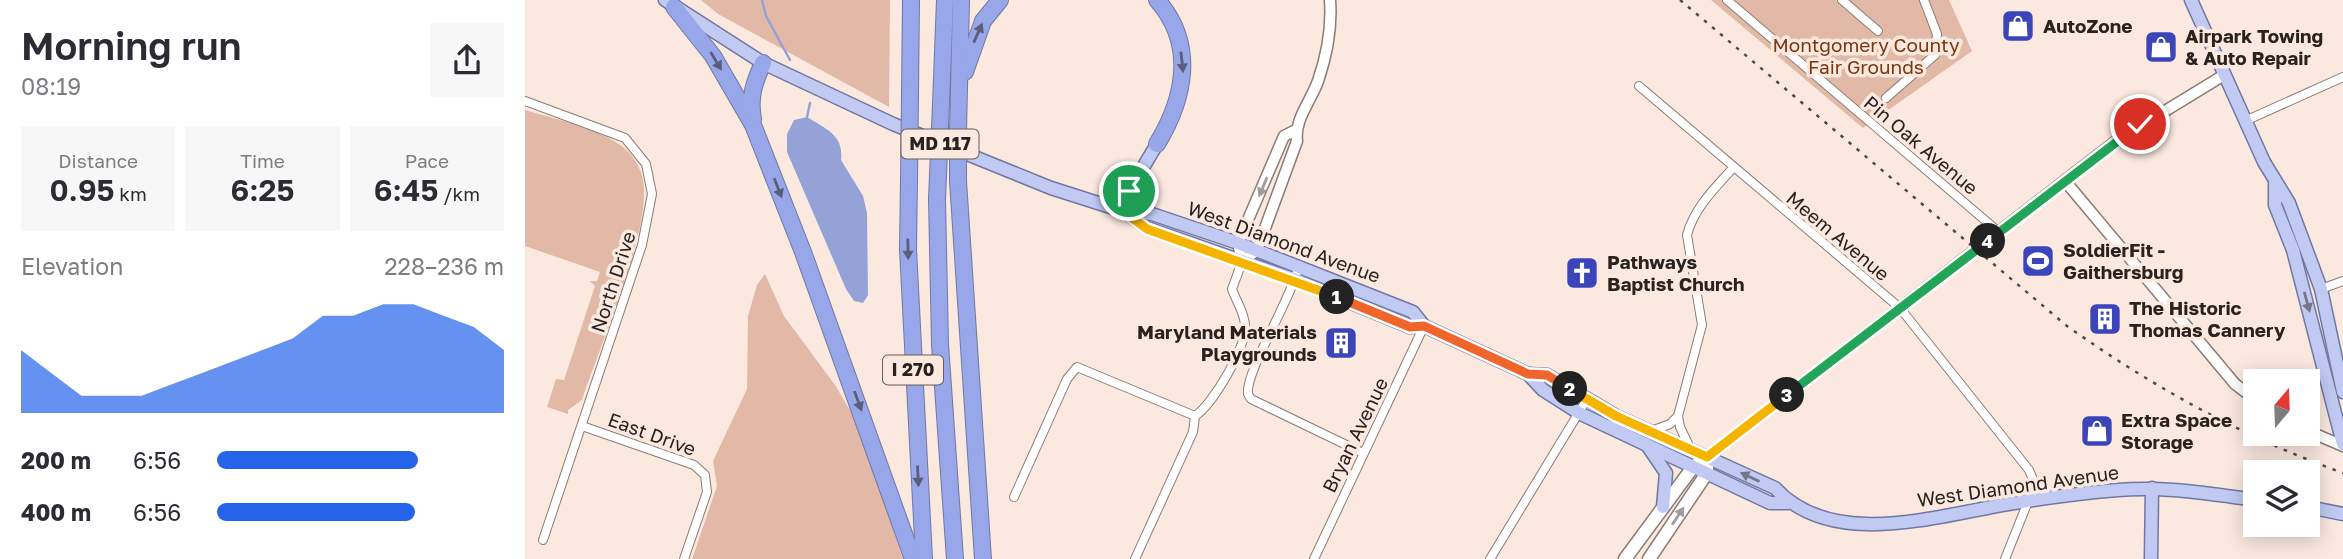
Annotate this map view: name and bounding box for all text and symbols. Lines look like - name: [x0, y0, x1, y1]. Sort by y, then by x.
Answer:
- shop icon: AutoZone: [1999, 7, 2037, 45]
- place label: AutoZone: [2043, 14, 2132, 37]
- text: Morning run: [21, 23, 242, 68]
- button: share: [430, 23, 504, 97]
- one-way arrow: [972, 23, 984, 43]
- place label: Airpark Towing & Auto Repair: [2185, 24, 2323, 69]
- shop icon: Airpark Towing & Auto Repair: [2142, 28, 2180, 66]
- park label: Montgomery County Fair Grounds: [1772, 33, 1960, 78]
- one-way arrow: [1177, 51, 1188, 73]
- one-way arrow: [709, 52, 722, 71]
- text: 08:19: [21, 72, 81, 100]
- street label: Pin Oak Avenue: [1860, 90, 1983, 199]
- pin: [2110, 94, 2170, 154]
- icon: check: [2121, 105, 2159, 143]
- road number: MD 117: [901, 130, 978, 159]
- text: Distance: [58, 149, 138, 172]
- text: Time: [240, 149, 285, 172]
- text: Pace: [405, 149, 449, 172]
- pin: [1099, 161, 1159, 221]
- text: 0.95: [49, 172, 115, 208]
- text: 6:25: [231, 172, 294, 208]
- text: 6:45: [374, 172, 439, 208]
- icon: arrive: [1110, 172, 1148, 210]
- one-way arrow: [1257, 177, 1269, 197]
- one-way arrow: [773, 178, 784, 199]
- text: km: [115, 182, 147, 205]
- text: /km: [439, 182, 480, 205]
- street label: Meem Avenue: [1782, 186, 1894, 285]
- street label: West Diamond Avenue: [1185, 196, 1384, 287]
- pin: 4: [1971, 224, 2005, 258]
- street label: North Drive: [585, 228, 640, 335]
- text: 4: [1982, 229, 1993, 252]
- one-way arrow: [902, 238, 914, 260]
- place label: SoldierFit - Gaithersburg: [2063, 238, 2183, 283]
- sports icon: SoldierFit - Gaithersburg: [2019, 242, 2057, 280]
- place label: Pathways Baptist Church: [1607, 250, 1745, 295]
- text: Elevation: [21, 252, 123, 280]
- text: 228–236 m: [384, 252, 504, 280]
- church icon: Pathways Baptist Church: [1563, 254, 1601, 292]
- pin: 1: [1319, 280, 1355, 314]
- text: 1: [1332, 285, 1341, 308]
- one-way arrow: [2302, 292, 2313, 314]
- place label: The Historic Thomas Cannery: [2129, 296, 2286, 341]
- building icon: The Historic Thomas Cannery: [2086, 300, 2124, 338]
- place label: Maryland Materials Playgrounds: [1137, 320, 1317, 365]
- building icon: Maryland Materials Playgrounds: [1322, 324, 1360, 362]
- road number: I 270: [883, 356, 943, 384]
- north arrow: [2243, 369, 2321, 446]
- map controls: [2243, 369, 2320, 537]
- pin: 2: [1553, 372, 1587, 406]
- street label: Bryan Avenue: [1317, 374, 1392, 496]
- text: 2: [1564, 377, 1575, 400]
- pin: 3: [1769, 378, 1805, 412]
- text: 3: [1781, 383, 1792, 406]
- one-way arrow: [853, 391, 864, 412]
- street label: East Drive: [605, 407, 699, 460]
- place label: Extra Space Storage: [2121, 408, 2232, 453]
- shop icon: Extra Space Storage: [2078, 412, 2116, 450]
- text: 200 m: [21, 446, 91, 474]
- text: 6:56: [133, 446, 181, 474]
- street label: West Diamond Avenue: [1916, 460, 2120, 511]
- button: layers: [2243, 460, 2320, 537]
- one-way arrow: [913, 465, 924, 487]
- one-way arrow: [1740, 471, 1760, 482]
- text: 400 m: [21, 498, 91, 526]
- text: 6:56: [133, 498, 181, 526]
- one-way arrow: [1671, 507, 1685, 525]

